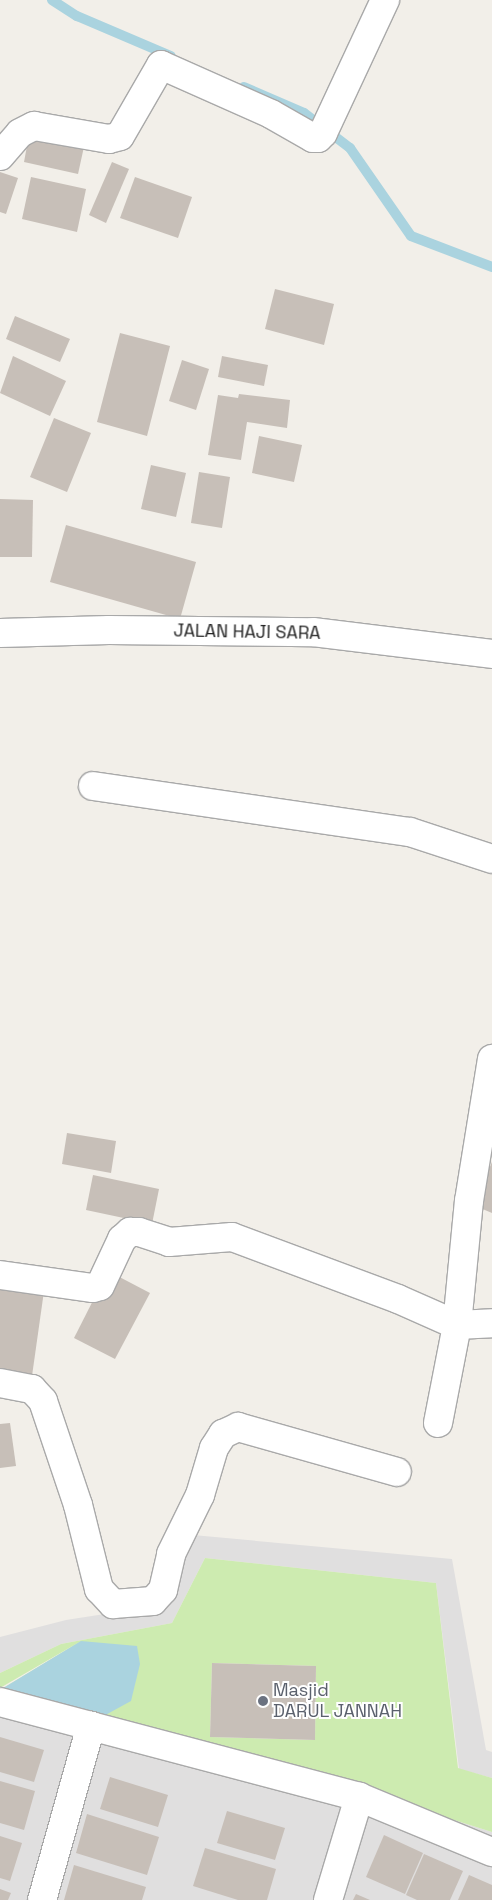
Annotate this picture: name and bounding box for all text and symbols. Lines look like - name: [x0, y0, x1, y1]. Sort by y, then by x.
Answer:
- street label: JALAN HAJI SARA: [173, 620, 321, 644]
- place label: Masjid DARUL JANNAH: [273, 1680, 402, 1722]
- marker: Masjid DARUL JANNAH: [257, 1695, 269, 1707]

